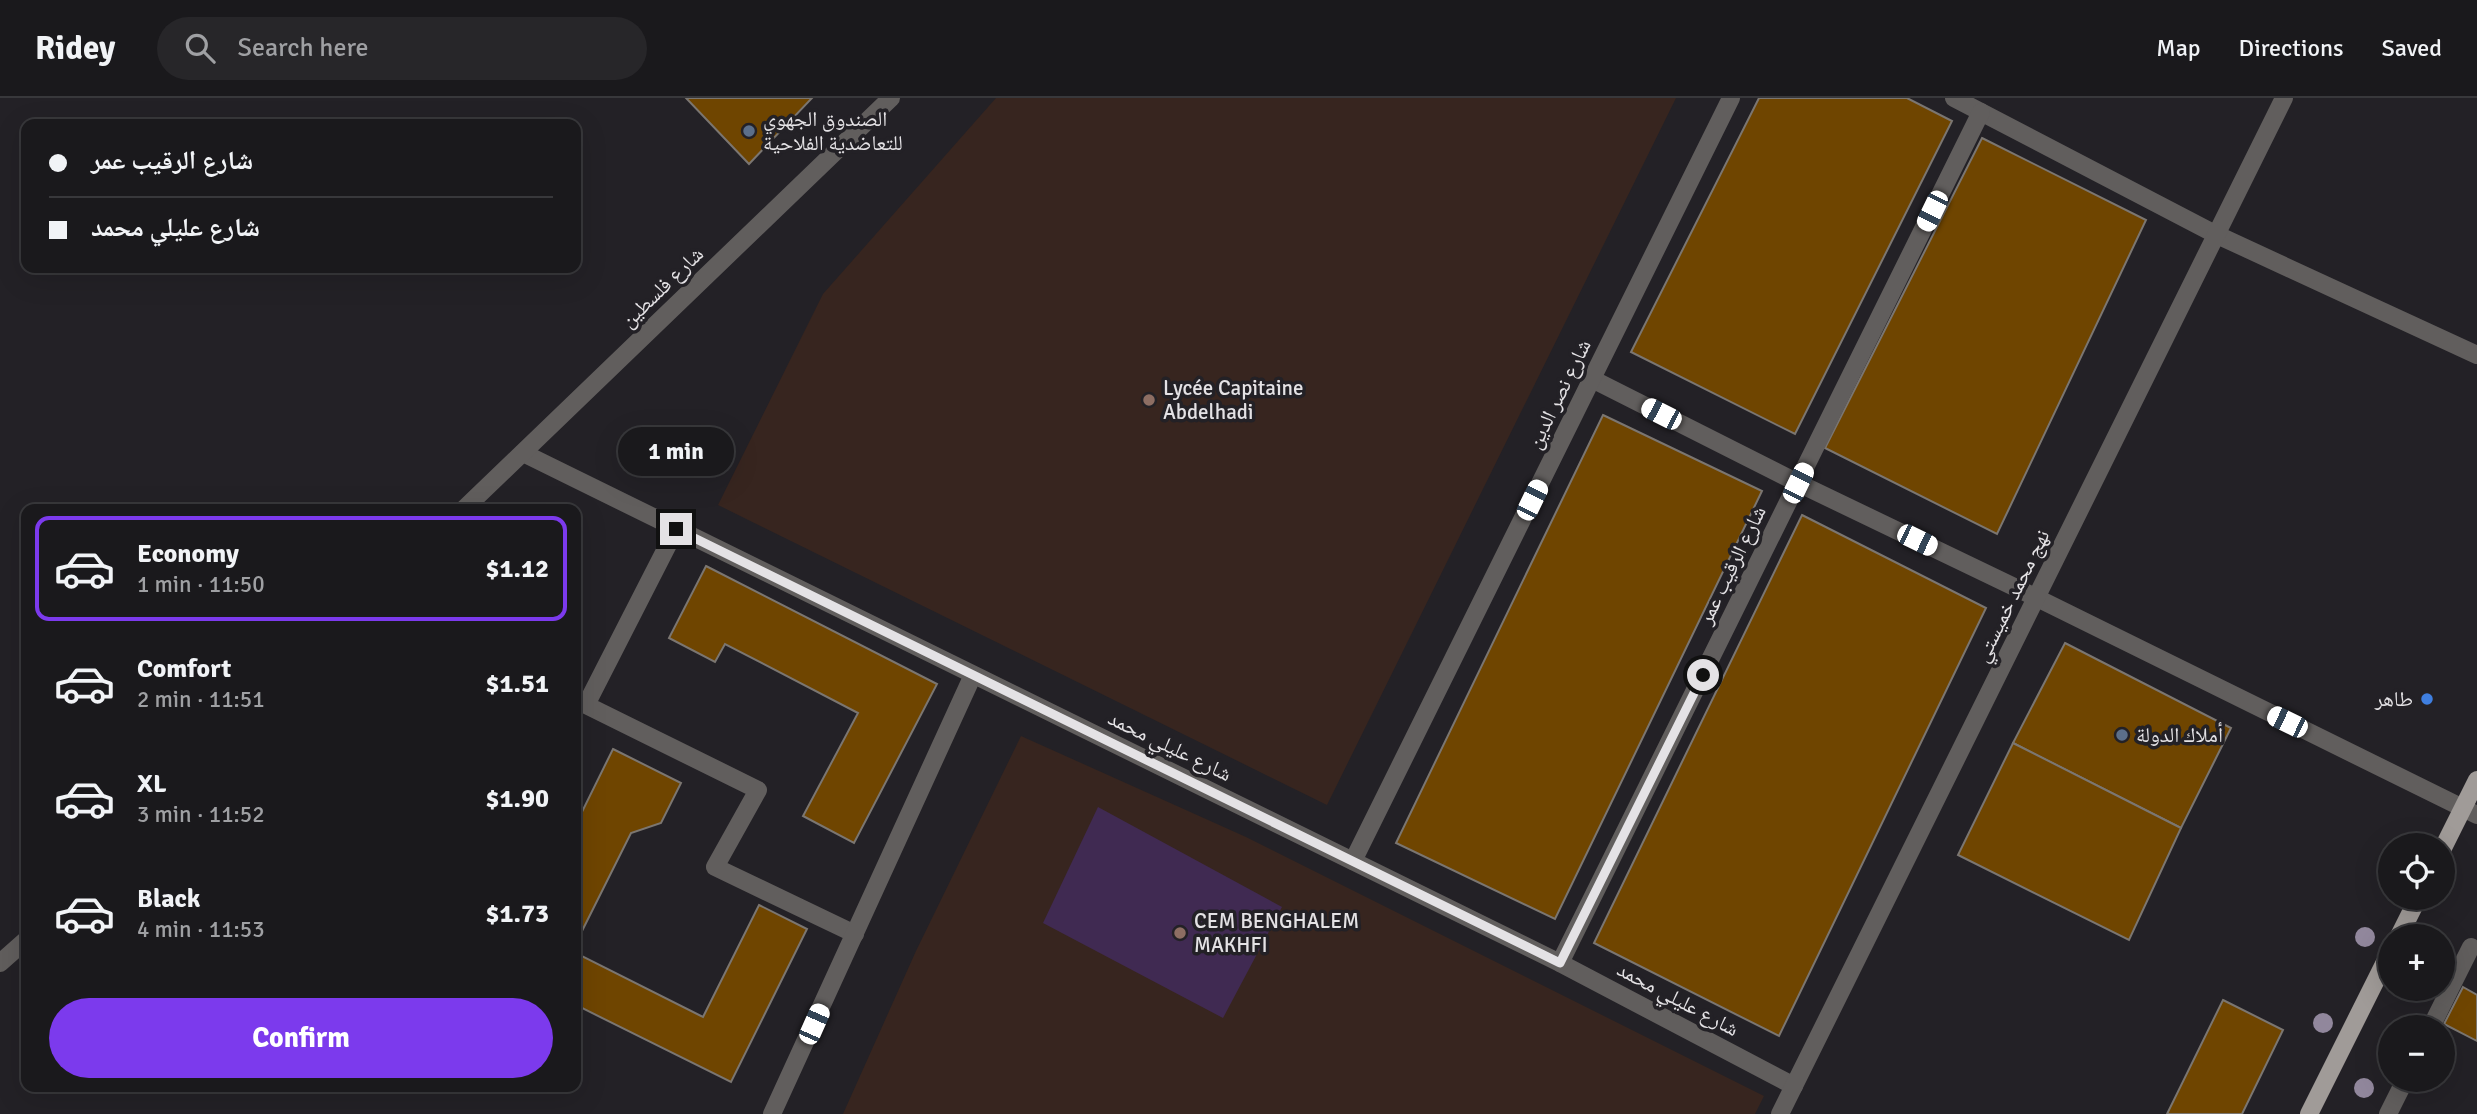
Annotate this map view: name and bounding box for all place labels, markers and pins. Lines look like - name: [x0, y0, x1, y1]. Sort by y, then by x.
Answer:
- place label: الصندوق الجهوي للتعاضدية الفلاحية: [763, 106, 903, 156]
- marker: الصندوق الجهوي للتعاضدية الفلاحية: [741, 123, 757, 139]
- place label: Lycée Capitaine Abdelhadi: [1163, 375, 1304, 425]
- marker: Lycée Capitaine Abdelhadi: [1141, 392, 1157, 408]
- place label: طاهر: [2374, 686, 2413, 712]
- marker: طاهر: [2419, 691, 2435, 707]
- place label: أملاك الدولة: [2136, 722, 2223, 748]
- marker: أملاك الدولة: [2114, 727, 2130, 743]
- place label: CEM BENGHALEM MAKHFI: [1194, 908, 1359, 958]
- marker: CEM BENGHALEM MAKHFI: [1172, 925, 1188, 941]

